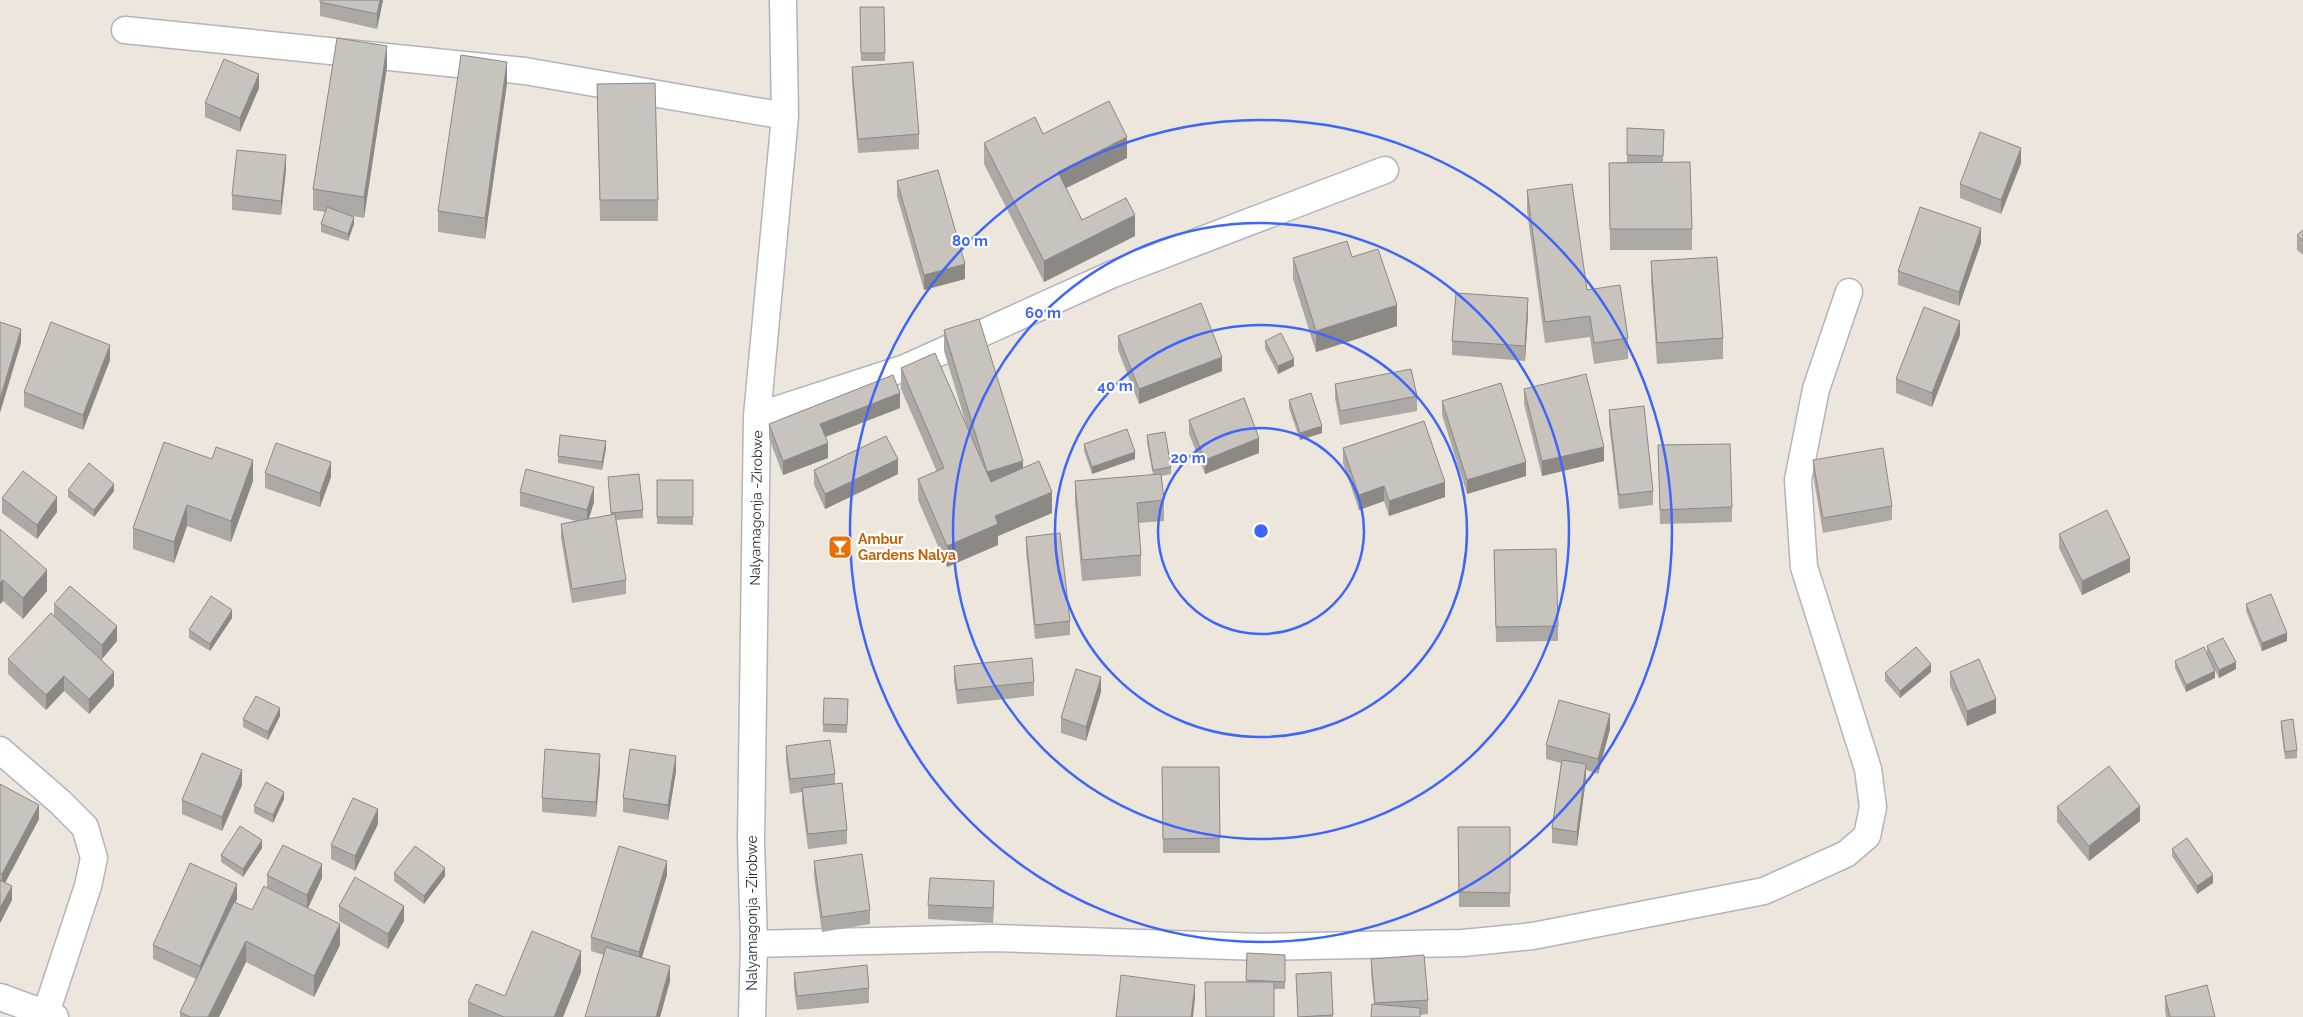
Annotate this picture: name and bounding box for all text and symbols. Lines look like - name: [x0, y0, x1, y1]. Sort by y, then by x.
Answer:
- text: 80 m: [952, 232, 988, 250]
- text: 60 m: [1025, 304, 1061, 322]
- text: 40 m: [1097, 377, 1133, 395]
- street label: Nalyamagonja -Zirobwe: [747, 430, 765, 586]
- text: 20 m: [1170, 449, 1206, 467]
- centre of rings: [1252, 522, 1270, 540]
- place label: Ambur Gardens Nalya: [858, 531, 956, 563]
- bar icon: Ambur Gardens Nalya: [827, 534, 853, 560]
- street label: Nalyamagonja -Zirobwe: [744, 835, 760, 991]

